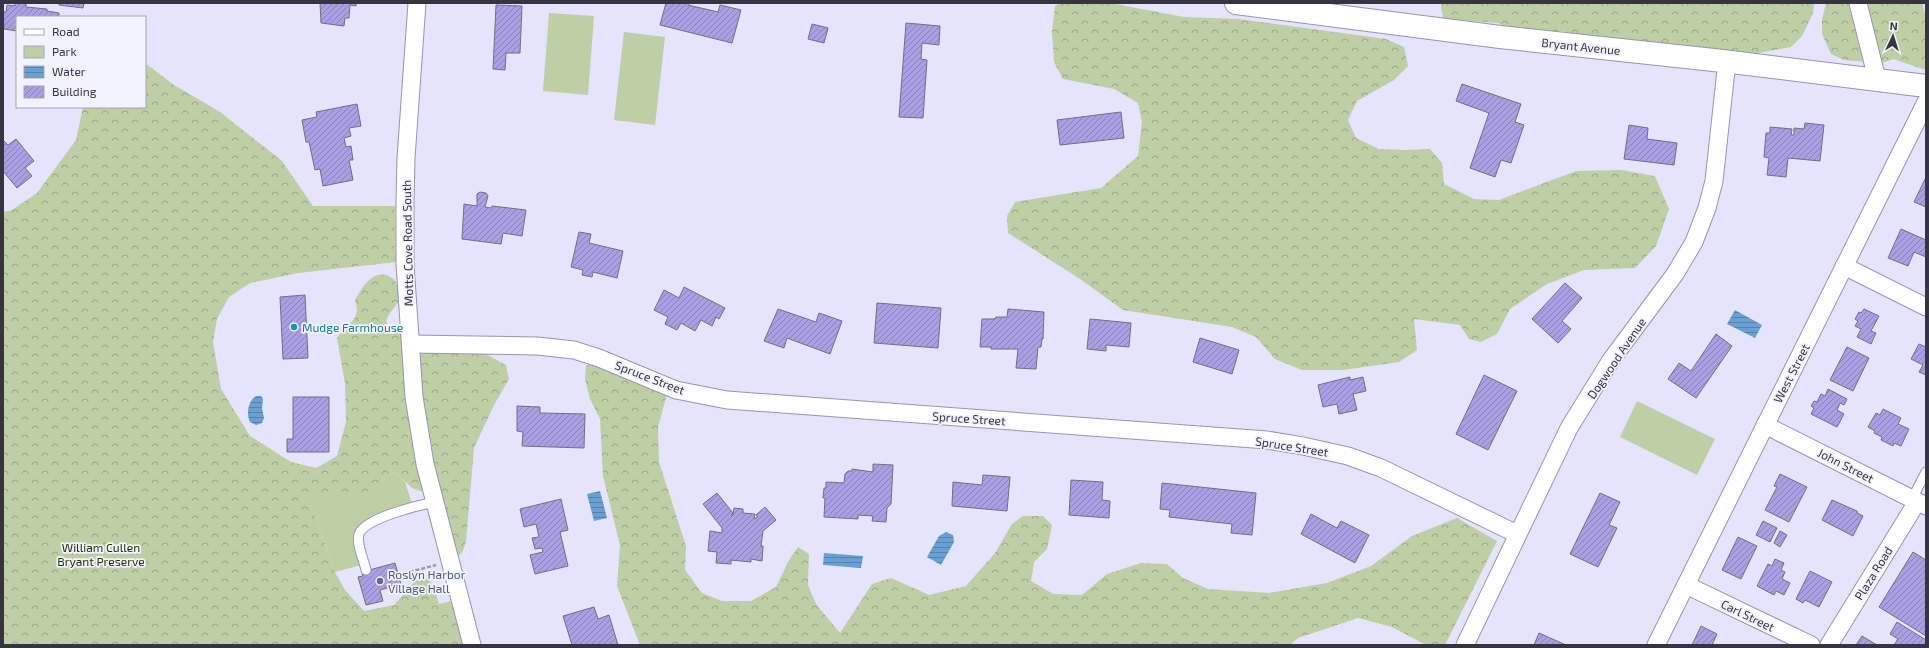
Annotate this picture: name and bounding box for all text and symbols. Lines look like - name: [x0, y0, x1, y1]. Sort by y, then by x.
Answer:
- legend: [16, 16, 146, 108]
- north arrow: [1873, 16, 1913, 56]
- text: N: [1889, 19, 1898, 32]
- text: Road: [52, 24, 80, 38]
- street label: Bryant Avenue: [1541, 35, 1621, 57]
- text: Park: [52, 44, 77, 58]
- text: Water: [52, 64, 86, 78]
- text: Building: [52, 84, 97, 98]
- street label: Motts Cove Road South: [399, 180, 415, 306]
- street label: Dogwood Avenue: [1584, 315, 1648, 401]
- place label: Mudge Farmhouse: [302, 320, 403, 334]
- marker: Mudge Farmhouse: [289, 322, 299, 332]
- street label: West Street: [1770, 341, 1812, 405]
- street label: Spruce Street: [613, 357, 687, 397]
- street label: Spruce Street: [932, 408, 1007, 428]
- street label: Spruce Street: [1255, 433, 1330, 459]
- street label: John Street: [1816, 445, 1877, 485]
- park label: William Cullen Bryant Preserve: [57, 540, 145, 568]
- street label: Plaza Road: [1851, 544, 1895, 602]
- place label: Roslyn Harbor Village Hall: [388, 567, 466, 595]
- marker: Roslyn Harbor Village Hall: [375, 576, 385, 586]
- street label: Carl Street: [1719, 596, 1777, 634]

